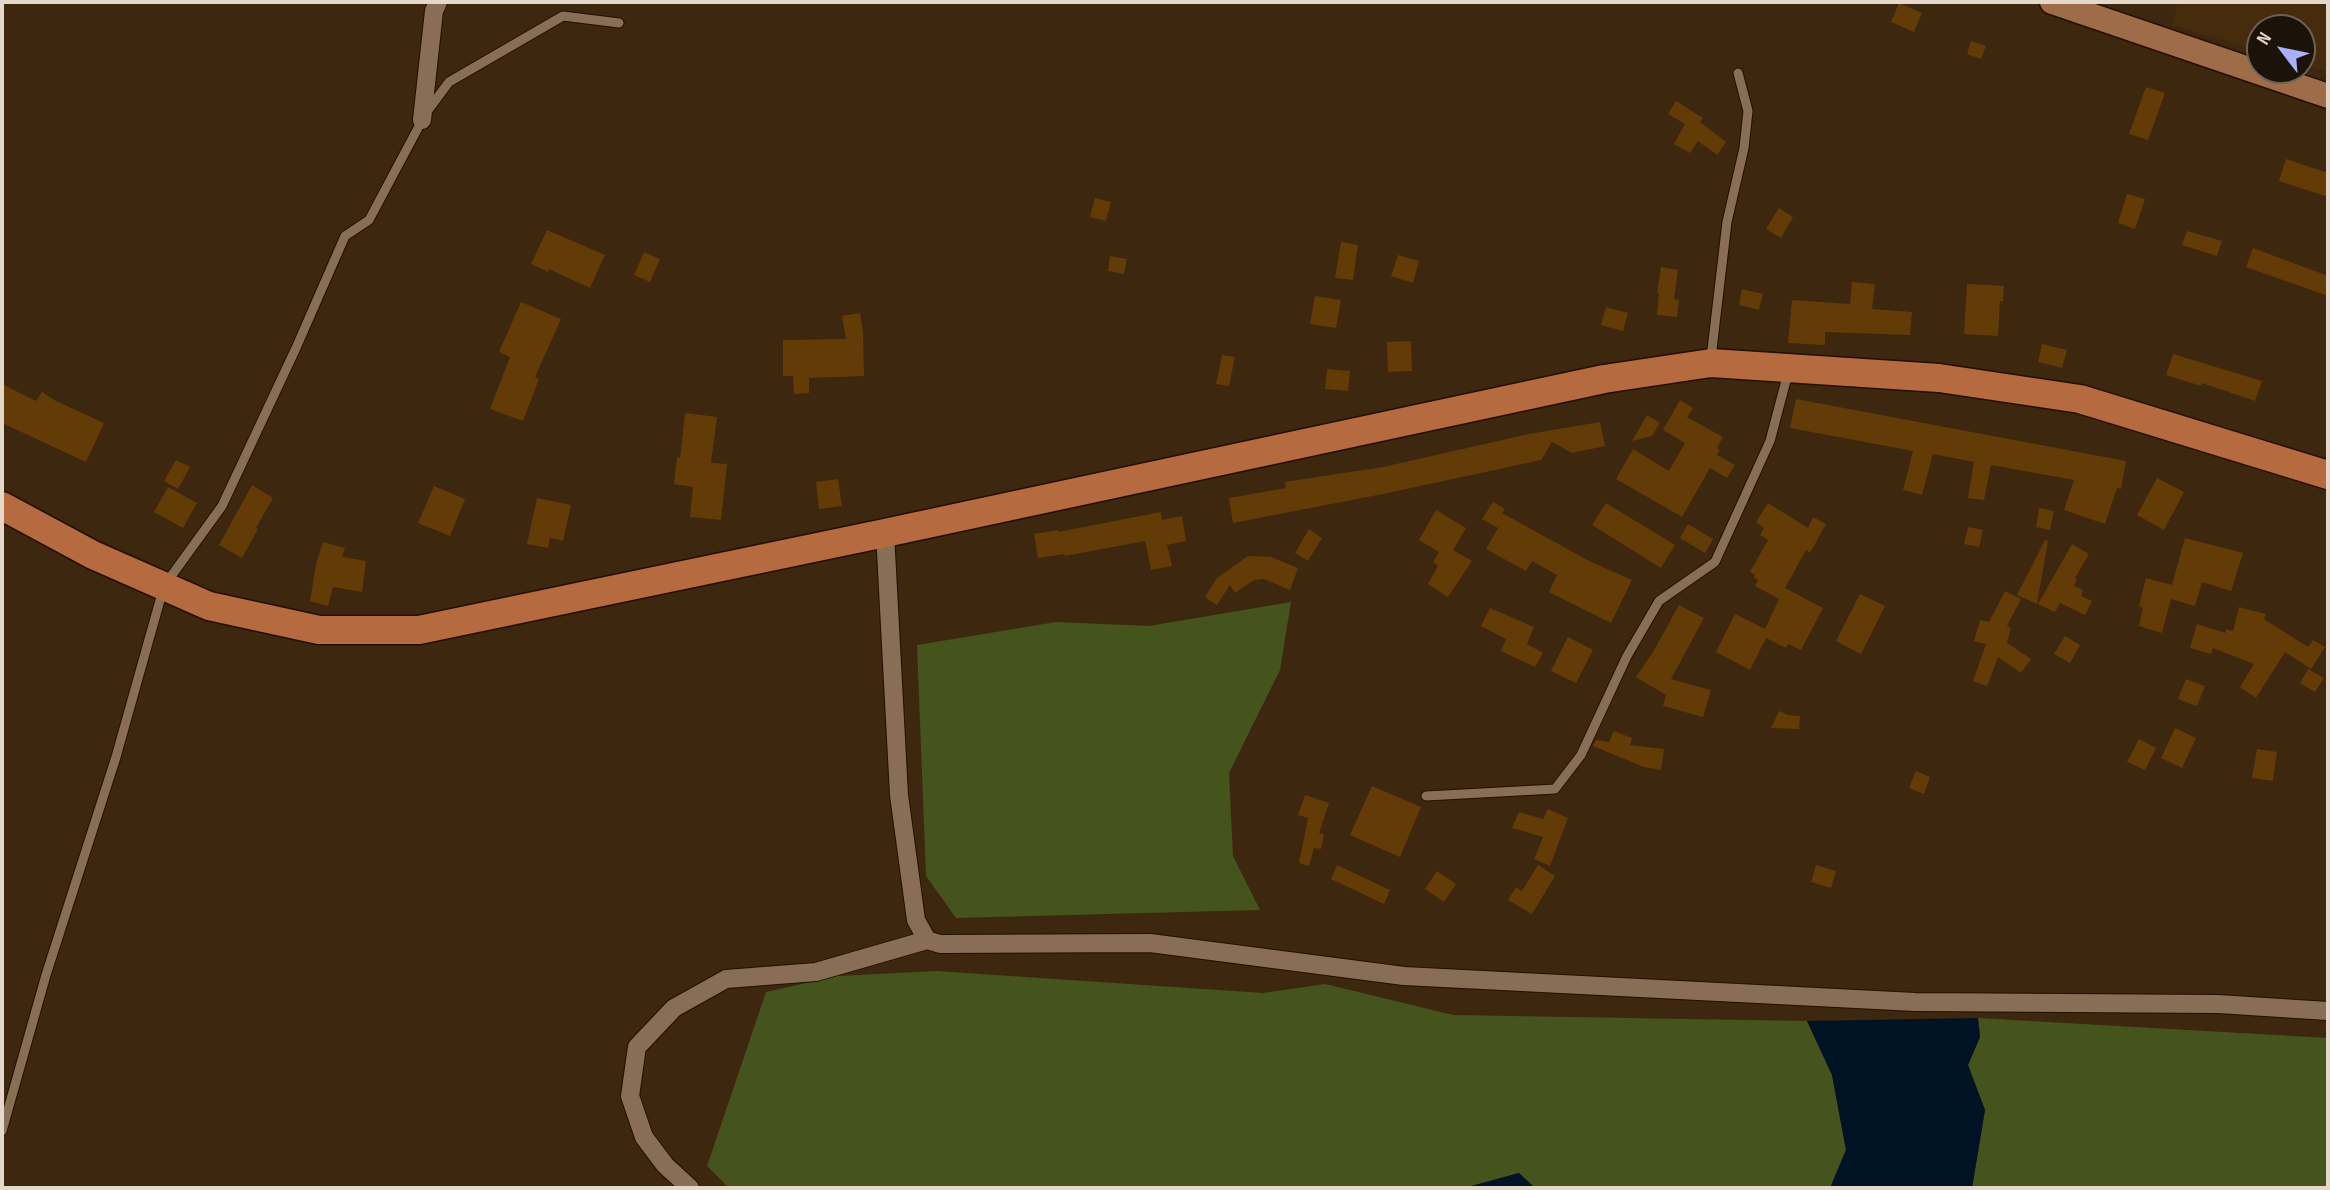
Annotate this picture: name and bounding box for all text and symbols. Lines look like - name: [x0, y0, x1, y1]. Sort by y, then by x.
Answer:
- north arrow: [2246, 14, 2316, 84]
- text: N: [2252, 28, 2277, 49]

